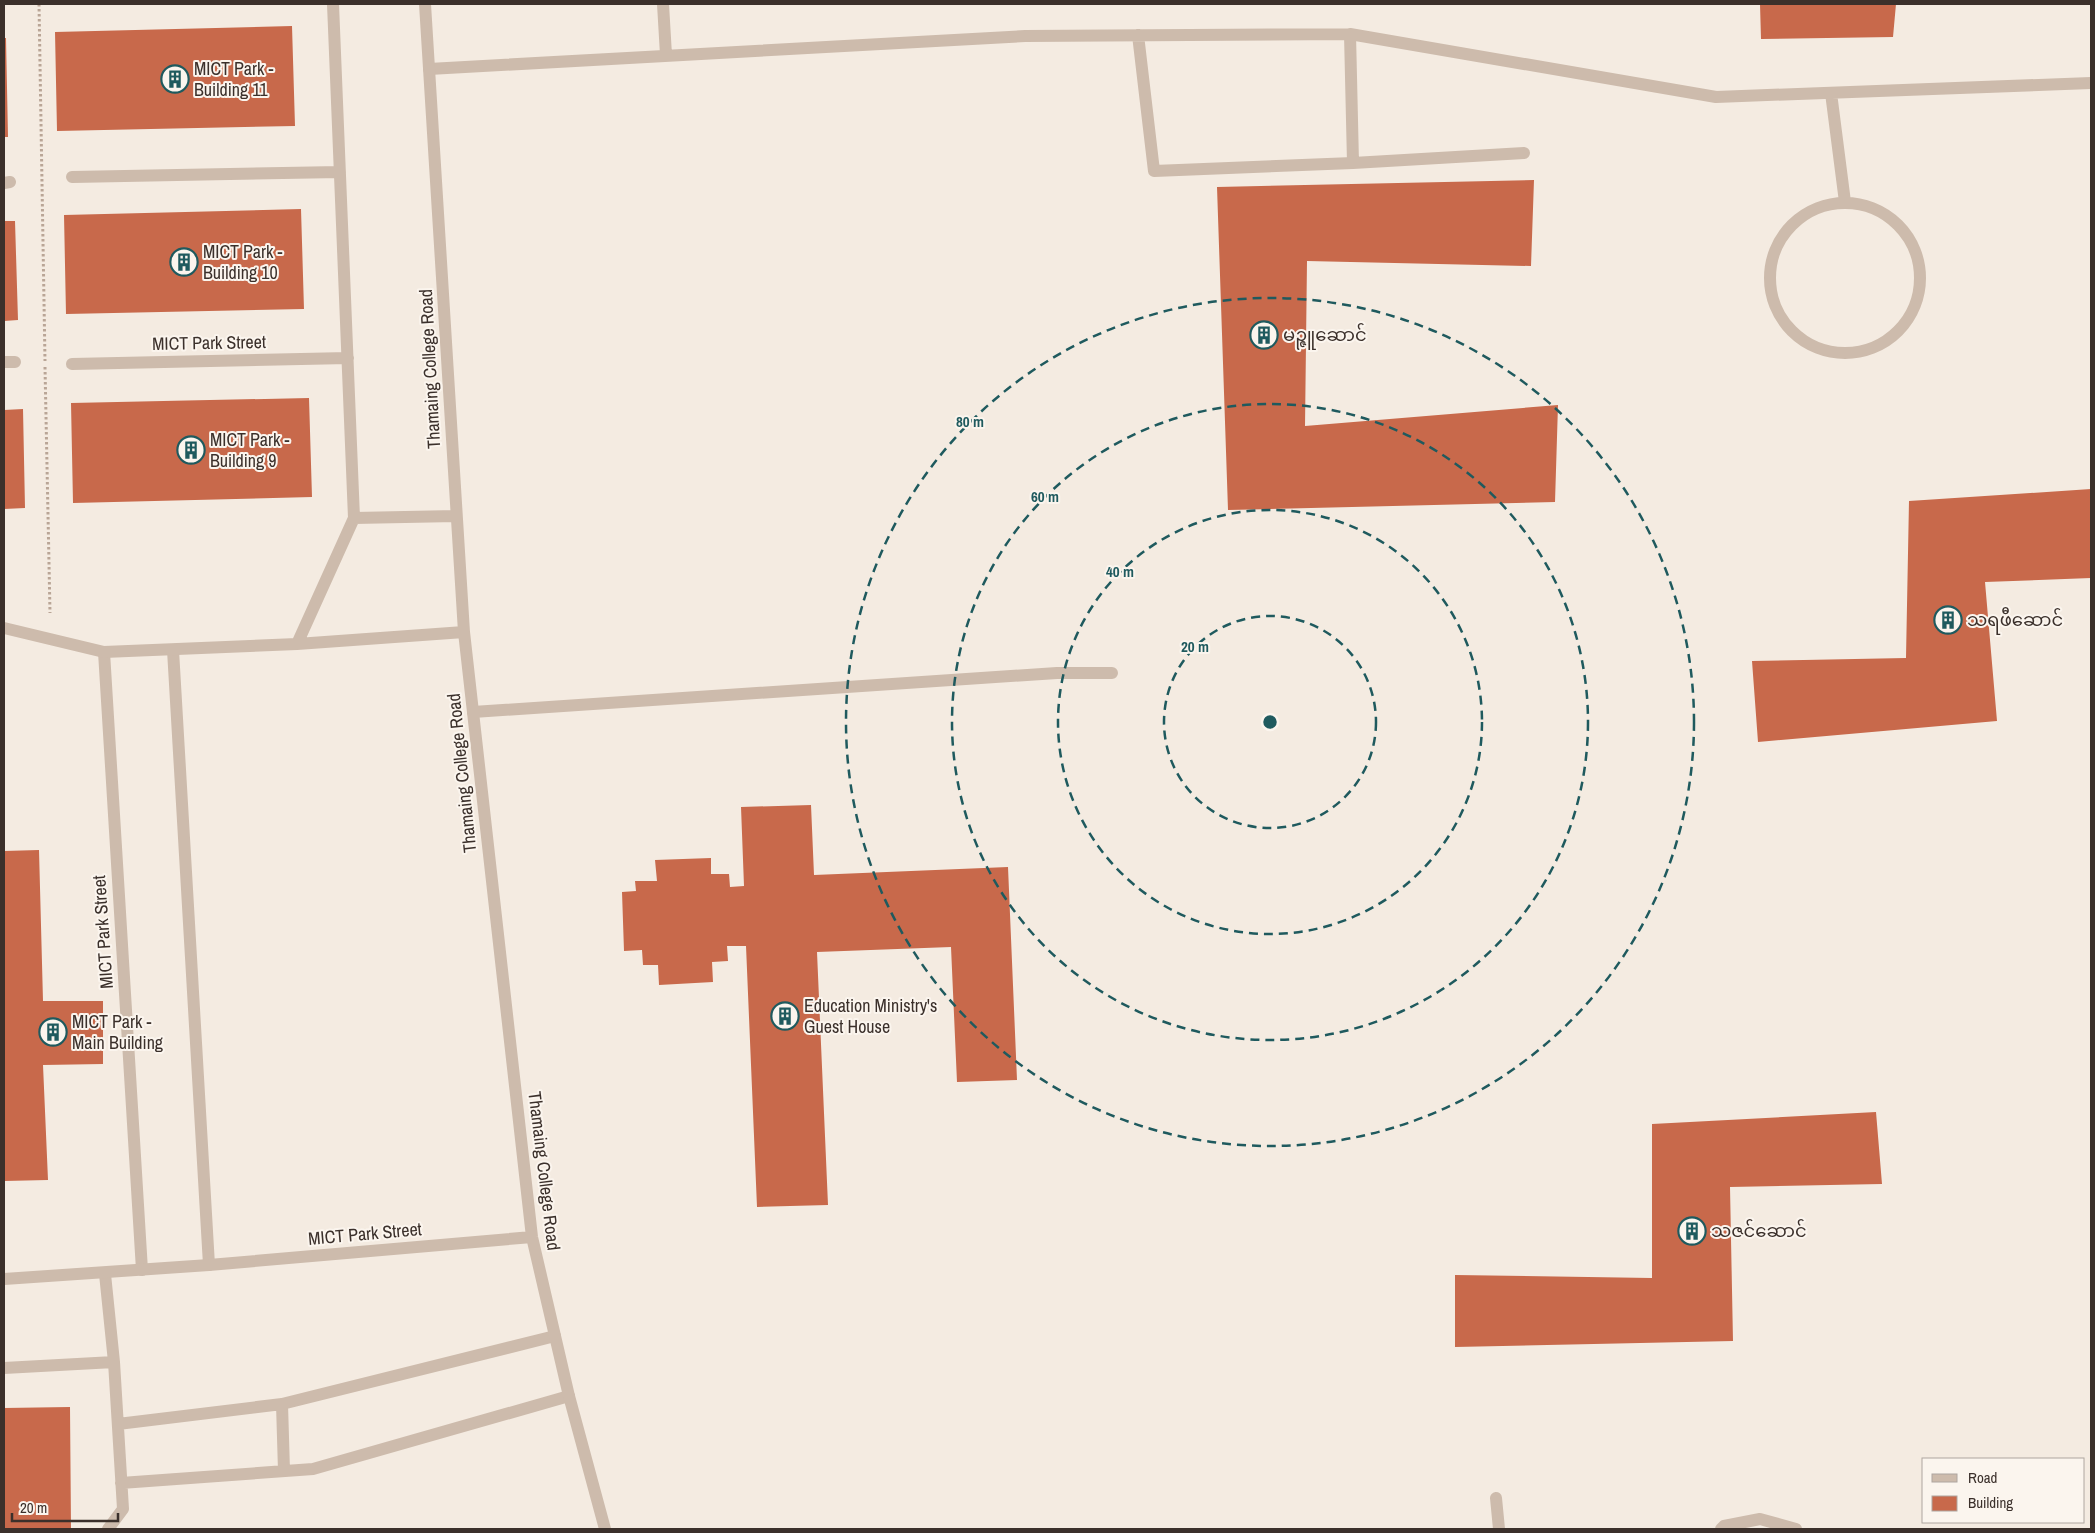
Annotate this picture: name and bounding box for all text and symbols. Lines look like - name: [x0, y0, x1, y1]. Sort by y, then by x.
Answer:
- place label: MICT Park - Building 11: [194, 56, 273, 102]
- building icon: MICT Park - Building 11: [160, 64, 190, 94]
- place label: MICT Park - Building 10: [203, 239, 282, 285]
- building icon: MICT Park - Building 10: [169, 247, 199, 277]
- street label: Thamaing College Road: [413, 288, 446, 450]
- building icon: မဉ္ဇူဆောင်: [1249, 320, 1279, 350]
- place label: မဉ္ဇူဆောင်: [1283, 322, 1367, 350]
- street label: MICT Park Street: [152, 329, 266, 356]
- text: 80 m: [956, 411, 984, 432]
- place label: MICT Park - Building 9: [210, 427, 289, 473]
- building icon: MICT Park - Building 9: [176, 435, 206, 465]
- text: 60 m: [1031, 486, 1059, 507]
- text: 40 m: [1106, 561, 1134, 582]
- building icon: သရဖီဆောင်: [1933, 605, 1963, 635]
- place label: သရဖီဆောင်: [1967, 606, 2063, 635]
- text: 20 m: [1181, 636, 1209, 657]
- street label: Thamaing College Road: [441, 692, 482, 854]
- centre of rings: [1261, 713, 1279, 731]
- street label: MICT Park Street: [86, 874, 119, 990]
- place label: Education Ministry's Guest House: [804, 993, 937, 1039]
- building icon: Education Ministry's Guest House: [770, 1001, 800, 1031]
- place label: MICT Park - Main Building: [72, 1009, 164, 1055]
- building icon: MICT Park - Main Building: [38, 1017, 68, 1047]
- street label: Thamaing College Road: [522, 1090, 567, 1252]
- street label: MICT Park Street: [307, 1216, 423, 1251]
- building icon: သဇင်ဆောင်: [1677, 1216, 1707, 1246]
- place label: သဇင်ဆောင်: [1711, 1218, 1807, 1243]
- legend: [1922, 1458, 2085, 1523]
- text: Road: [1968, 1467, 1997, 1488]
- scale bar: [12, 1490, 119, 1522]
- text: Building: [1968, 1492, 2013, 1513]
- text: 20 m: [20, 1497, 47, 1518]

